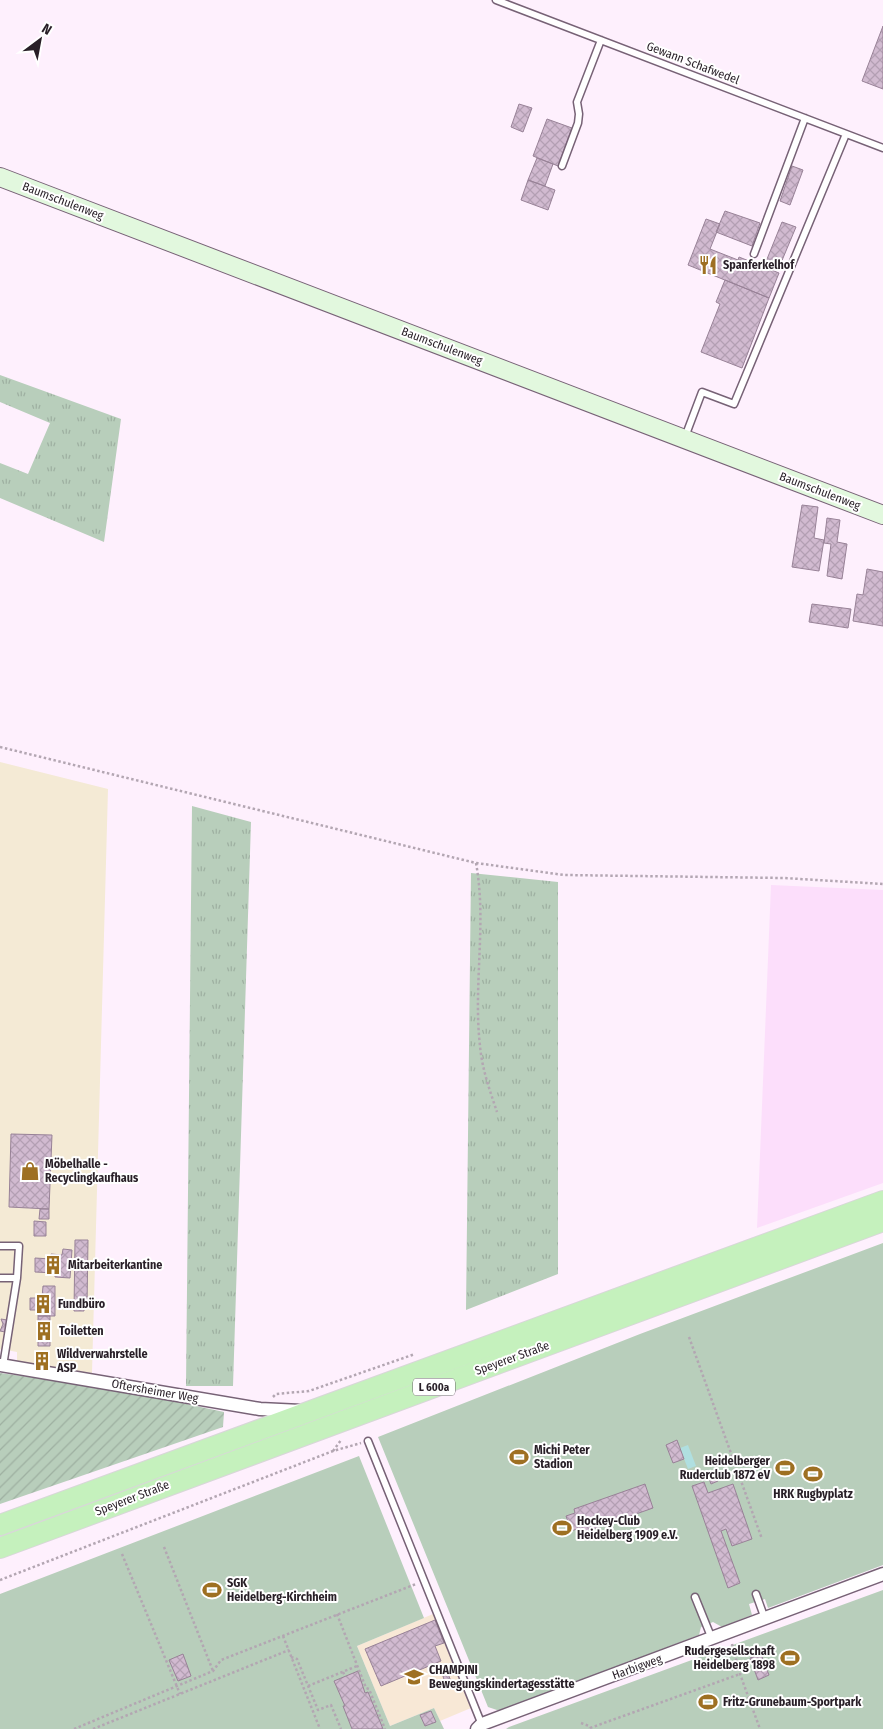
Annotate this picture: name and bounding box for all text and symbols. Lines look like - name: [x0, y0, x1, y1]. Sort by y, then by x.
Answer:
- north arrow: [15, 15, 65, 65]
- text: N: [39, 20, 55, 39]
- street label: Gewann Schafwedel: [645, 39, 741, 87]
- street label: Baumschulenweg: [21, 179, 106, 223]
- restaurant icon: Spanferkelhof: [697, 254, 719, 276]
- place label: Spanferkelhof: [723, 258, 795, 272]
- street label: Baumschulenweg: [400, 324, 485, 368]
- street label: Baumschulenweg: [778, 469, 863, 513]
- place label: Möbelhalle - Recyclingkaufhaus: [45, 1157, 139, 1185]
- shop icon: Möbelhalle - Recyclingkaufhaus: [19, 1160, 41, 1182]
- building icon: Mitarbeiterkantine: [42, 1254, 64, 1276]
- place label: Mitarbeiterkantine: [68, 1258, 162, 1272]
- building icon: Fundbüro: [32, 1293, 54, 1315]
- place label: Fundbüro: [58, 1297, 106, 1311]
- building icon: Toiletten: [33, 1320, 55, 1342]
- place label: Toiletten: [59, 1324, 104, 1338]
- street label: Speyerer Straße: [473, 1338, 551, 1378]
- place label: Wildverwahrstelle ASP: [56, 1347, 148, 1375]
- building icon: Wildverwahrstelle ASP: [31, 1350, 53, 1372]
- street label: Oftersheimer Weg: [110, 1376, 200, 1406]
- road number: L 600a: [413, 1378, 455, 1395]
- place label: Michi Peter Stadion: [534, 1443, 590, 1471]
- sports icon: Michi Peter Stadion: [508, 1446, 530, 1468]
- place label: Heidelberger Ruderclub 1872 eV: [680, 1454, 771, 1482]
- sports icon: Heidelberger Ruderclub 1872 eV: [774, 1457, 796, 1479]
- sports icon: HRK Rugbyplatz: [802, 1463, 824, 1485]
- street label: Speyerer Straße: [93, 1477, 171, 1519]
- place label: HRK Rugbyplatz: [773, 1487, 853, 1501]
- place label: Hockey-Club Heidelberg 1909 e.V.: [577, 1514, 678, 1542]
- sports icon: Hockey-Club Heidelberg 1909 e.V.: [551, 1517, 573, 1539]
- place label: SGK Heidelberg-Kirchheim: [227, 1576, 337, 1604]
- sports icon: SGK Heidelberg-Kirchheim: [201, 1579, 223, 1601]
- place label: Rudergesellschaft Heidelberg 1898: [685, 1644, 776, 1672]
- sports icon: Rudergesellschaft Heidelberg 1898: [779, 1647, 801, 1669]
- street label: Harbigweg: [610, 1651, 664, 1682]
- place label: CHAMPINI Bewegungskindertagesstätte: [429, 1663, 575, 1691]
- school or university icon: CHAMPINI Bewegungskindertagesstätte: [403, 1666, 425, 1688]
- sports icon: Fritz-Grunebaum-Sportpark: [697, 1691, 719, 1713]
- place label: Fritz-Grunebaum-Sportpark: [723, 1695, 862, 1709]

